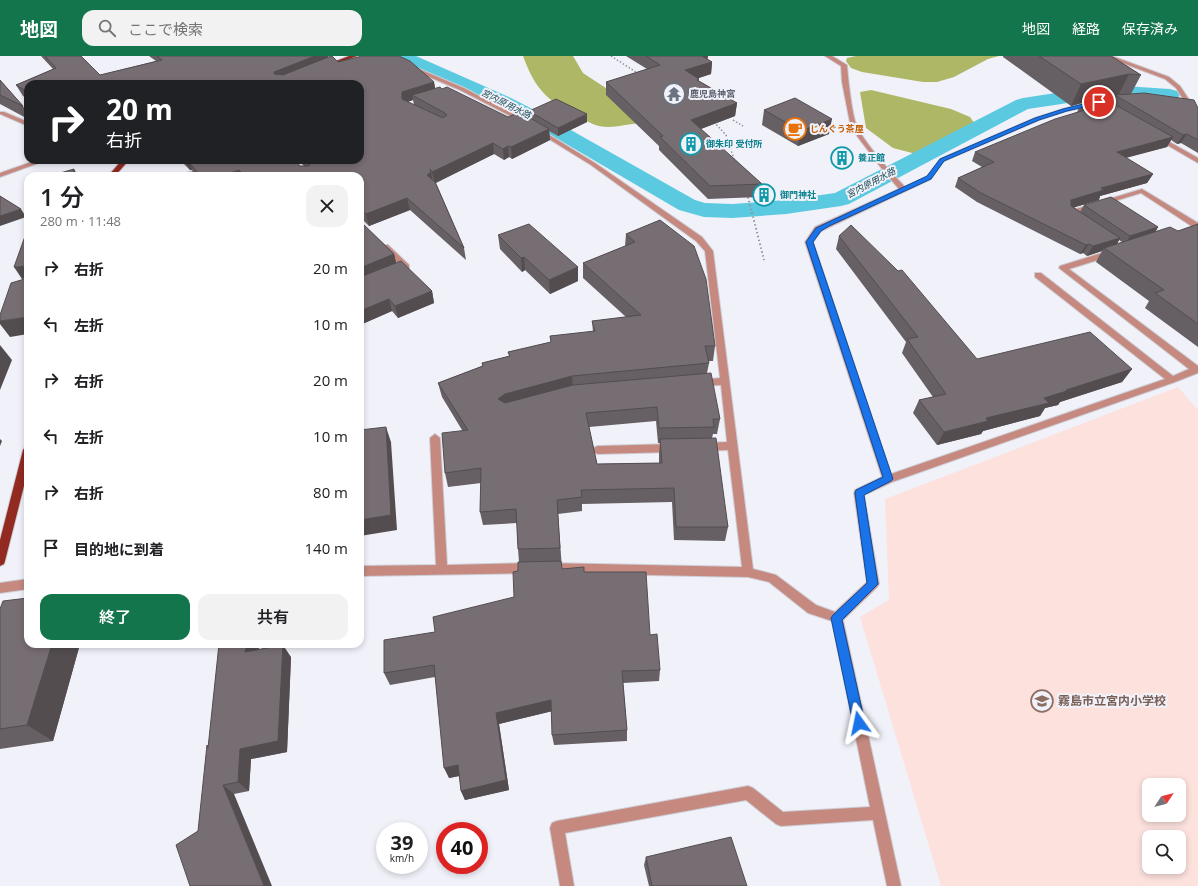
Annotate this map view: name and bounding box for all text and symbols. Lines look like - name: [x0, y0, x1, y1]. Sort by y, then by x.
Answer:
- search box: [82, 10, 362, 46]
- text: 地図: [20, 16, 58, 42]
- icon: search: [96, 17, 118, 39]
- text: ここで検索: [128, 19, 203, 39]
- text: 地図: [1022, 19, 1050, 38]
- text: 経路: [1072, 19, 1100, 38]
- text: 保存済み: [1122, 19, 1178, 38]
- temple icon: 鹿児島神宮: [661, 81, 687, 107]
- pin: [1082, 85, 1116, 119]
- water label: 宮内原用水路: [479, 86, 534, 122]
- place label: 鹿児島神宮: [690, 87, 735, 100]
- text: 20 m: [106, 90, 173, 128]
- icon: arrive: [1088, 91, 1110, 113]
- icon: right: [40, 96, 92, 148]
- cafe icon: じんぐう茶屋: [782, 116, 808, 142]
- place label: じんぐう茶屋: [810, 122, 864, 135]
- text: 右折: [106, 128, 142, 152]
- building icon: 御朱印 受付所: [678, 131, 704, 157]
- place label: 御朱印 受付所: [706, 137, 762, 150]
- building icon: 養正館: [829, 145, 855, 171]
- place label: 養正館: [858, 151, 885, 164]
- water label: 宮内原用水路: [844, 164, 899, 201]
- text: 1 分: [40, 180, 84, 213]
- building icon: 御門神社: [751, 182, 777, 208]
- button: close: [306, 185, 348, 227]
- place label: 御門神社: [780, 188, 816, 201]
- text: 280 m · 11:48: [40, 212, 121, 230]
- icon: right: [40, 257, 62, 279]
- text: 20 m: [313, 258, 348, 278]
- text: 右折: [74, 259, 104, 279]
- icon: left: [40, 313, 62, 335]
- text: 10 m: [313, 314, 348, 334]
- text: 左折: [74, 315, 104, 335]
- icon: right: [40, 369, 62, 391]
- text: 20 m: [313, 370, 348, 390]
- text: 右折: [74, 371, 104, 391]
- icon: left: [40, 425, 62, 447]
- text: 10 m: [313, 426, 348, 446]
- text: 左折: [74, 427, 104, 447]
- icon: right: [40, 481, 62, 503]
- text: 80 m: [313, 482, 348, 502]
- text: 右折: [74, 483, 104, 503]
- icon: arrive: [40, 537, 62, 559]
- text: 140 m: [304, 538, 348, 558]
- text: 目的地に到着: [74, 539, 164, 559]
- button: 終了: [40, 594, 190, 640]
- button: 共有: [198, 594, 348, 640]
- school or university icon: 霧島市立宮内小学校: [1029, 688, 1055, 714]
- place label: 霧島市立宮内小学校: [1058, 692, 1166, 709]
- position arrow: [838, 702, 880, 744]
- north arrow: [1142, 778, 1186, 822]
- map controls: [1142, 778, 1186, 874]
- speed limit sign: 40: [436, 822, 488, 874]
- text: 39: [391, 829, 413, 856]
- button: search: [1142, 830, 1186, 874]
- text: km/h: [390, 851, 414, 865]

